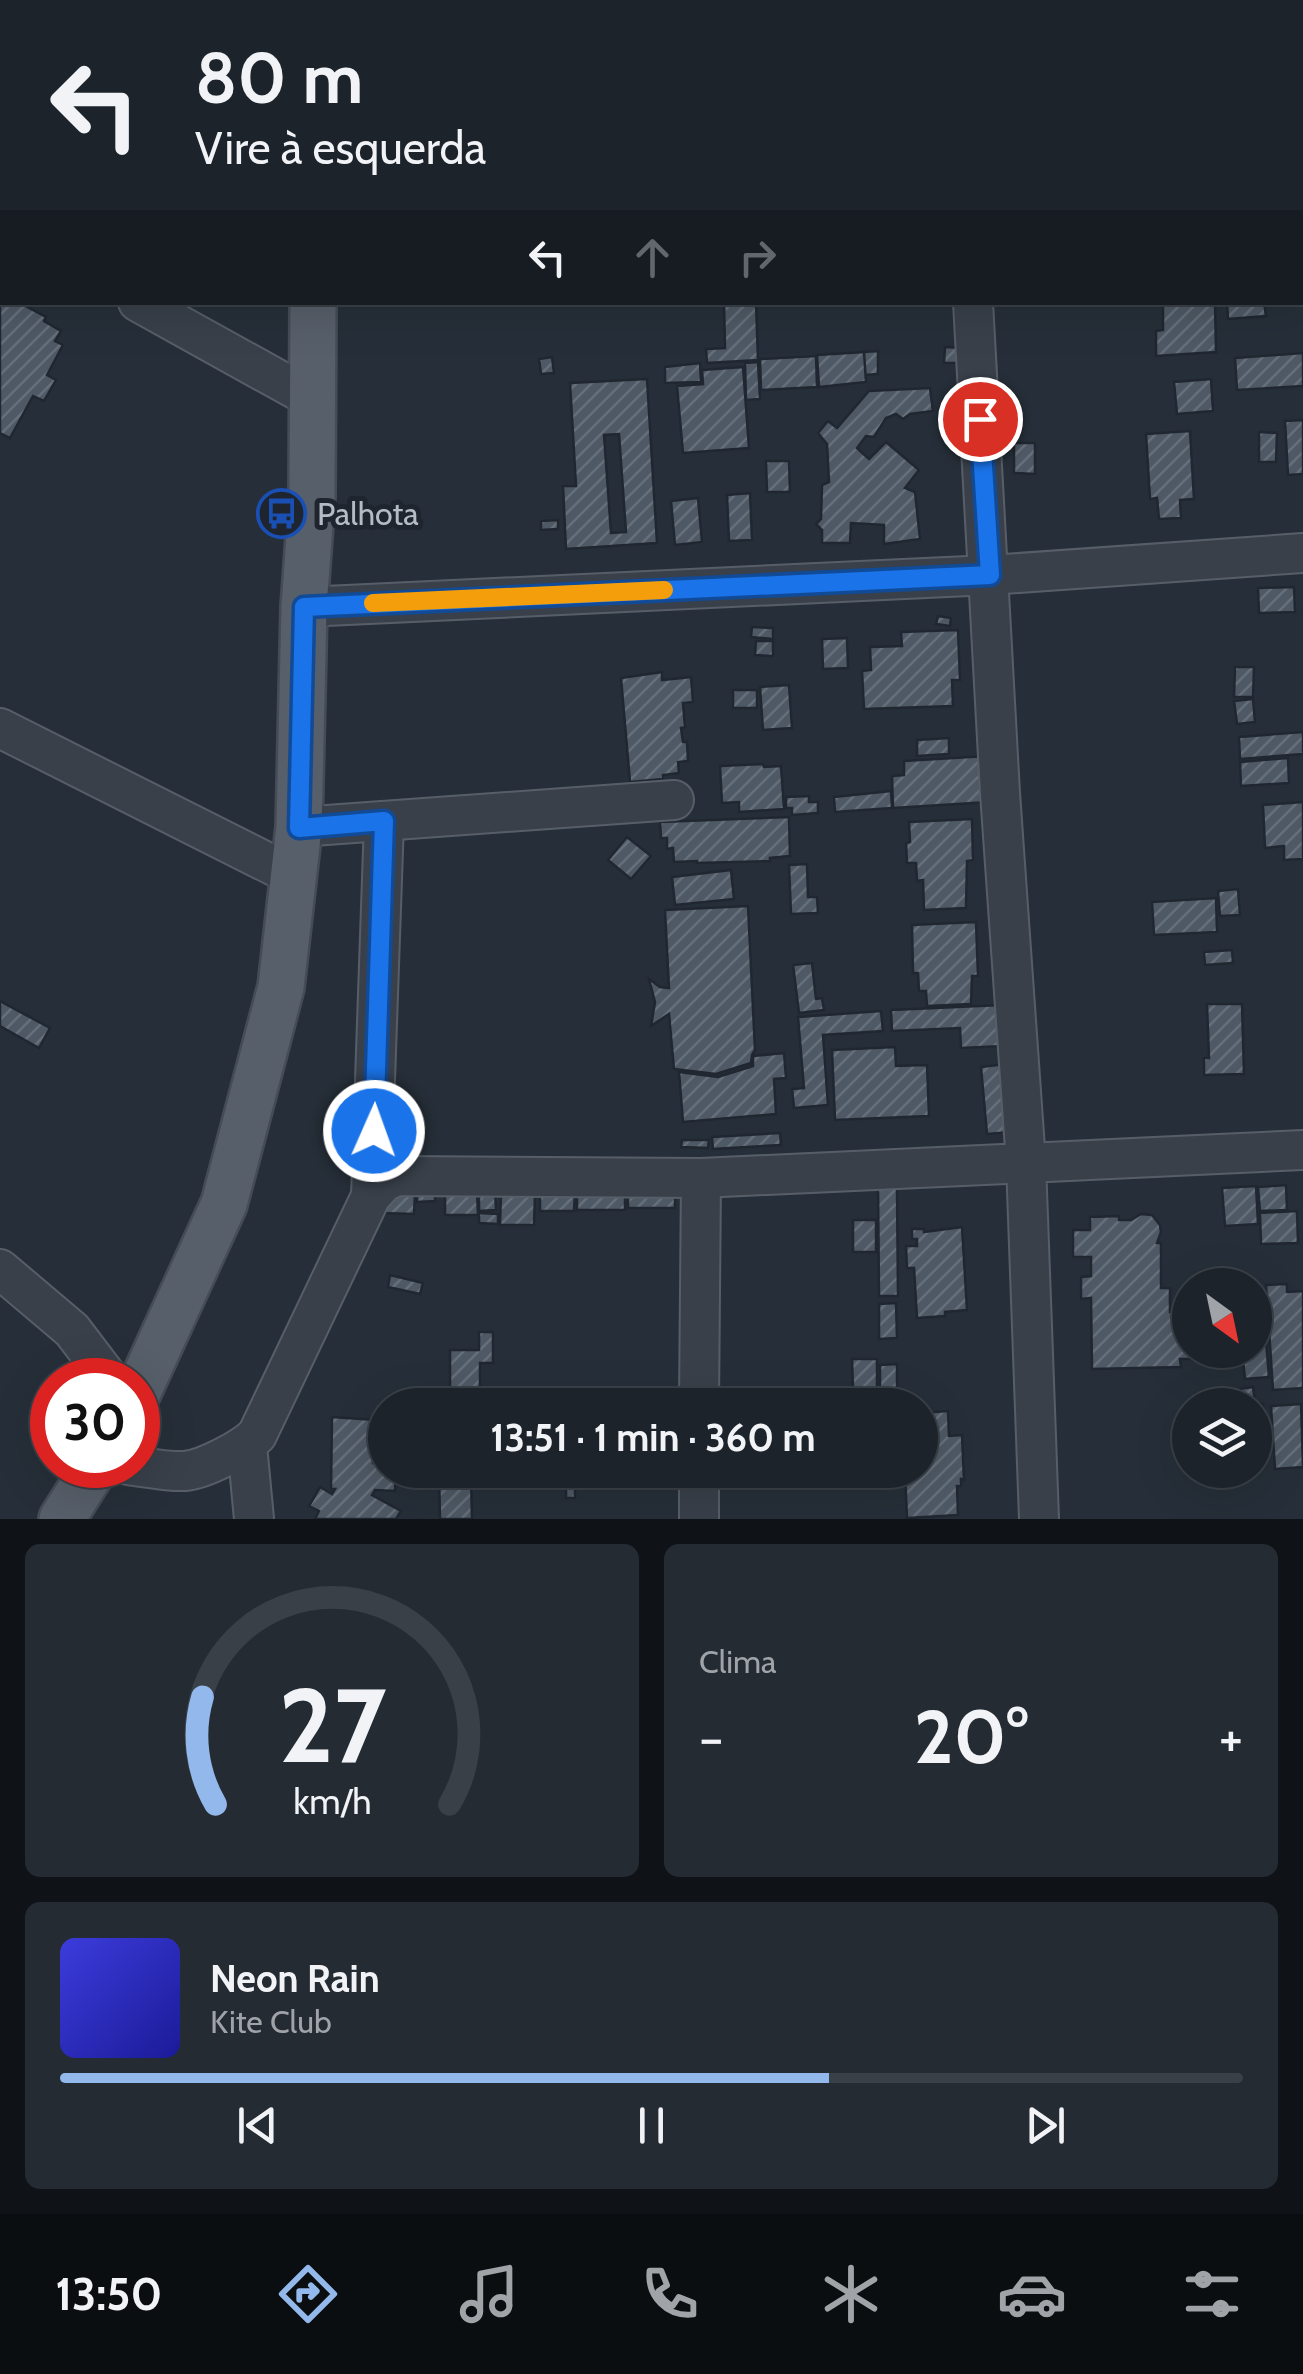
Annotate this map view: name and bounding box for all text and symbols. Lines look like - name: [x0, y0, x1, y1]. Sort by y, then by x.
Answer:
- text: 80 m: [195, 35, 363, 121]
- icon: left: [30, 40, 160, 170]
- text: Vire à esquerda: [195, 121, 486, 175]
- icon: left: [520, 230, 575, 285]
- icon: ahead: [625, 230, 680, 285]
- icon: right: [730, 230, 785, 285]
- pin: [938, 377, 1023, 462]
- icon: arrive: [953, 392, 1008, 447]
- bus stop icon: Palhota: [256, 487, 308, 539]
- place label: Palhota: [317, 494, 419, 533]
- position arrow: [322, 1079, 426, 1183]
- north arrow: [1172, 1268, 1272, 1368]
- map controls: [1172, 1268, 1272, 1488]
- speed limit sign: 30: [30, 1358, 160, 1488]
- button: layers: [1172, 1388, 1272, 1488]
- text: 13:51 · 1 min · 360 m: [490, 1414, 816, 1461]
- text: Clima: [699, 1642, 776, 1681]
- text: 27: [278, 1662, 386, 1788]
- text: 20°: [914, 1691, 1028, 1782]
- text: −: [699, 1704, 723, 1771]
- text: +: [1219, 1704, 1243, 1771]
- text: km/h: [293, 1780, 371, 1823]
- text: Neon Rain: [210, 1955, 380, 2002]
- text: Kite Club: [210, 2002, 332, 2041]
- icon: previous: [230, 2098, 285, 2153]
- icon: pause: [624, 2098, 679, 2153]
- icon: next: [1018, 2098, 1073, 2153]
- icon: directions: [273, 2259, 343, 2329]
- icon: music: [454, 2259, 524, 2329]
- icon: phone: [635, 2259, 705, 2329]
- icon: climate: [816, 2259, 886, 2329]
- icon: car: [997, 2259, 1067, 2329]
- icon: filters: [1177, 2259, 1247, 2329]
- text: 13:50: [55, 2267, 162, 2321]

